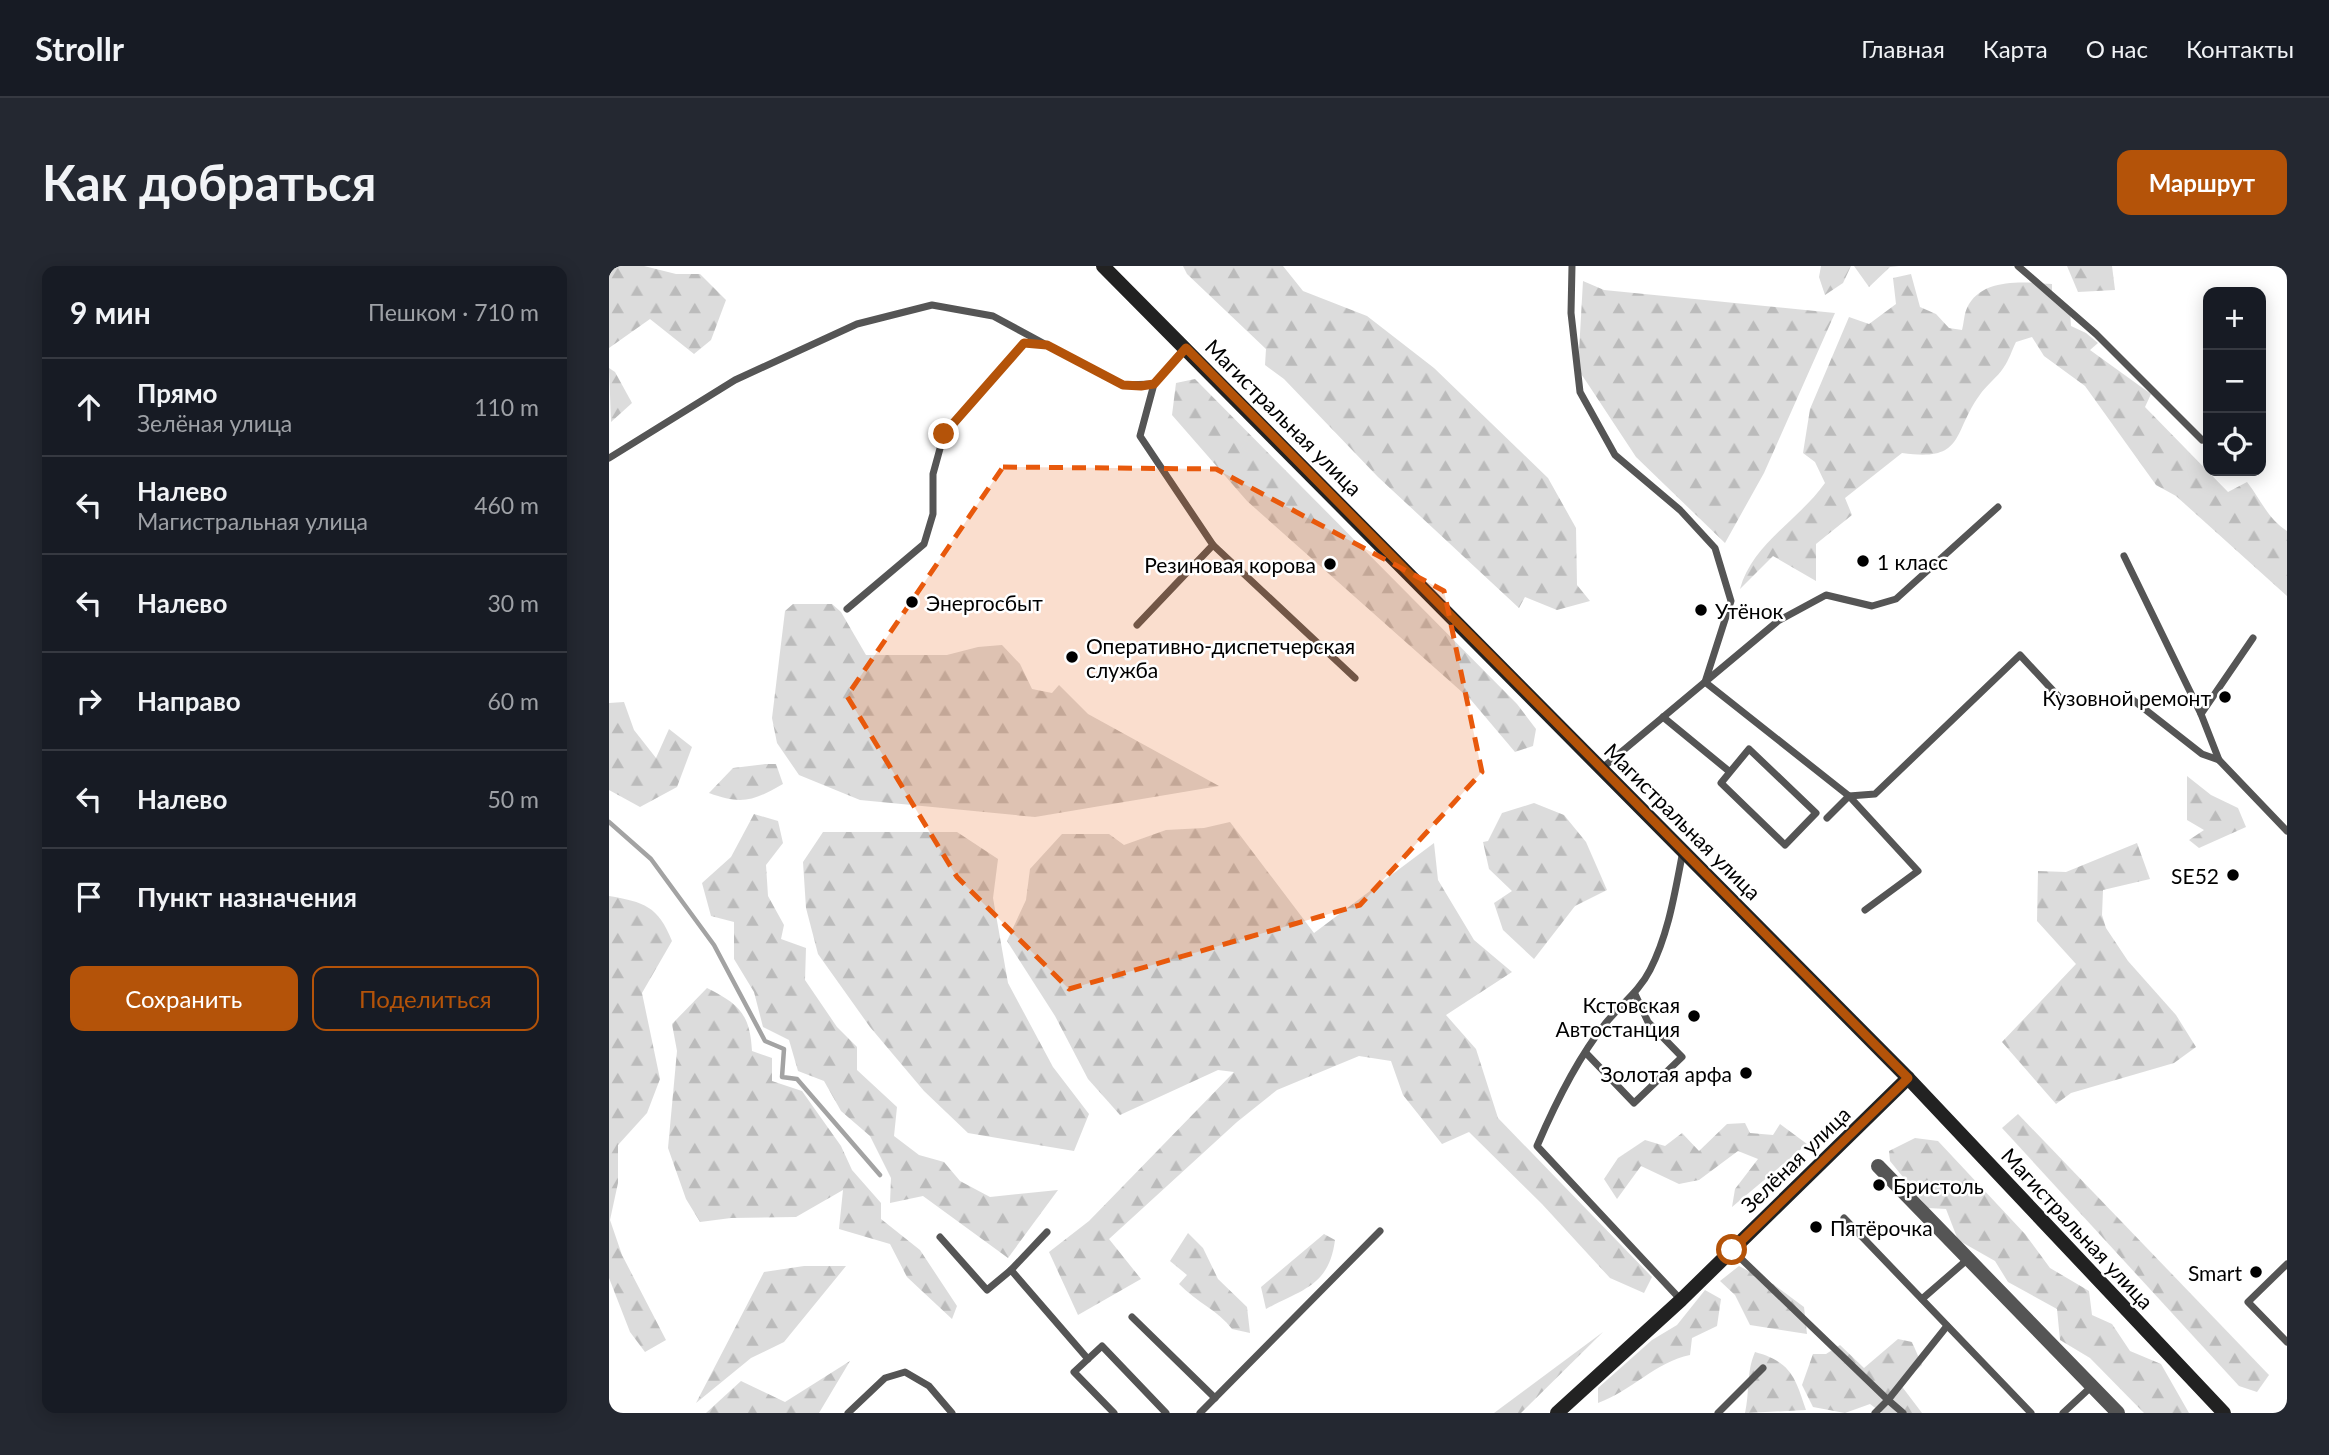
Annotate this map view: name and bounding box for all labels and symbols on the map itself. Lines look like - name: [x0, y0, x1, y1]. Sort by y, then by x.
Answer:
- street label: Магистральная улица: [1201, 334, 1367, 500]
- route end: [928, 418, 959, 449]
- place label: 1 класс: [1877, 549, 1948, 574]
- place label: Резиновая корова: [1144, 552, 1316, 577]
- marker: 1 класс: [1855, 553, 1871, 569]
- marker: Резиновая корова: [1322, 556, 1338, 572]
- place label: Энергосбыт: [926, 590, 1043, 615]
- marker: Энергосбыт: [904, 594, 920, 610]
- place label: Утёнок: [1715, 598, 1784, 623]
- marker: Утёнок: [1693, 602, 1709, 618]
- place label: Оперативно-диспетчерская служба: [1086, 633, 1355, 682]
- marker: Оперативно-диспетчерская служба: [1064, 649, 1080, 665]
- place label: Кузовной ремонт: [2042, 685, 2211, 710]
- marker: Кузовной ремонт: [2217, 689, 2233, 705]
- street label: Магистральная улица: [1600, 738, 1766, 904]
- place label: SE52: [2171, 863, 2219, 888]
- marker: SE52: [2225, 867, 2241, 883]
- place label: Кстовская Автостанция: [1556, 992, 1680, 1041]
- marker: Кстовская Автостанция: [1686, 1008, 1702, 1024]
- place label: Золотая арфа: [1601, 1061, 1732, 1086]
- marker: Золотая арфа: [1738, 1065, 1754, 1081]
- street label: Зелёная улица: [1735, 1101, 1855, 1217]
- street label: Магистральная улица: [1997, 1142, 2159, 1314]
- place label: Бристоль: [1893, 1173, 1984, 1198]
- marker: Бристоль: [1871, 1177, 1887, 1193]
- place label: Пятёрочка: [1830, 1215, 1933, 1240]
- marker: Пятёрочка: [1808, 1219, 1824, 1235]
- route start: [1716, 1234, 1747, 1265]
- place label: Smart: [2188, 1260, 2242, 1285]
- marker: Smart: [2248, 1264, 2264, 1280]

